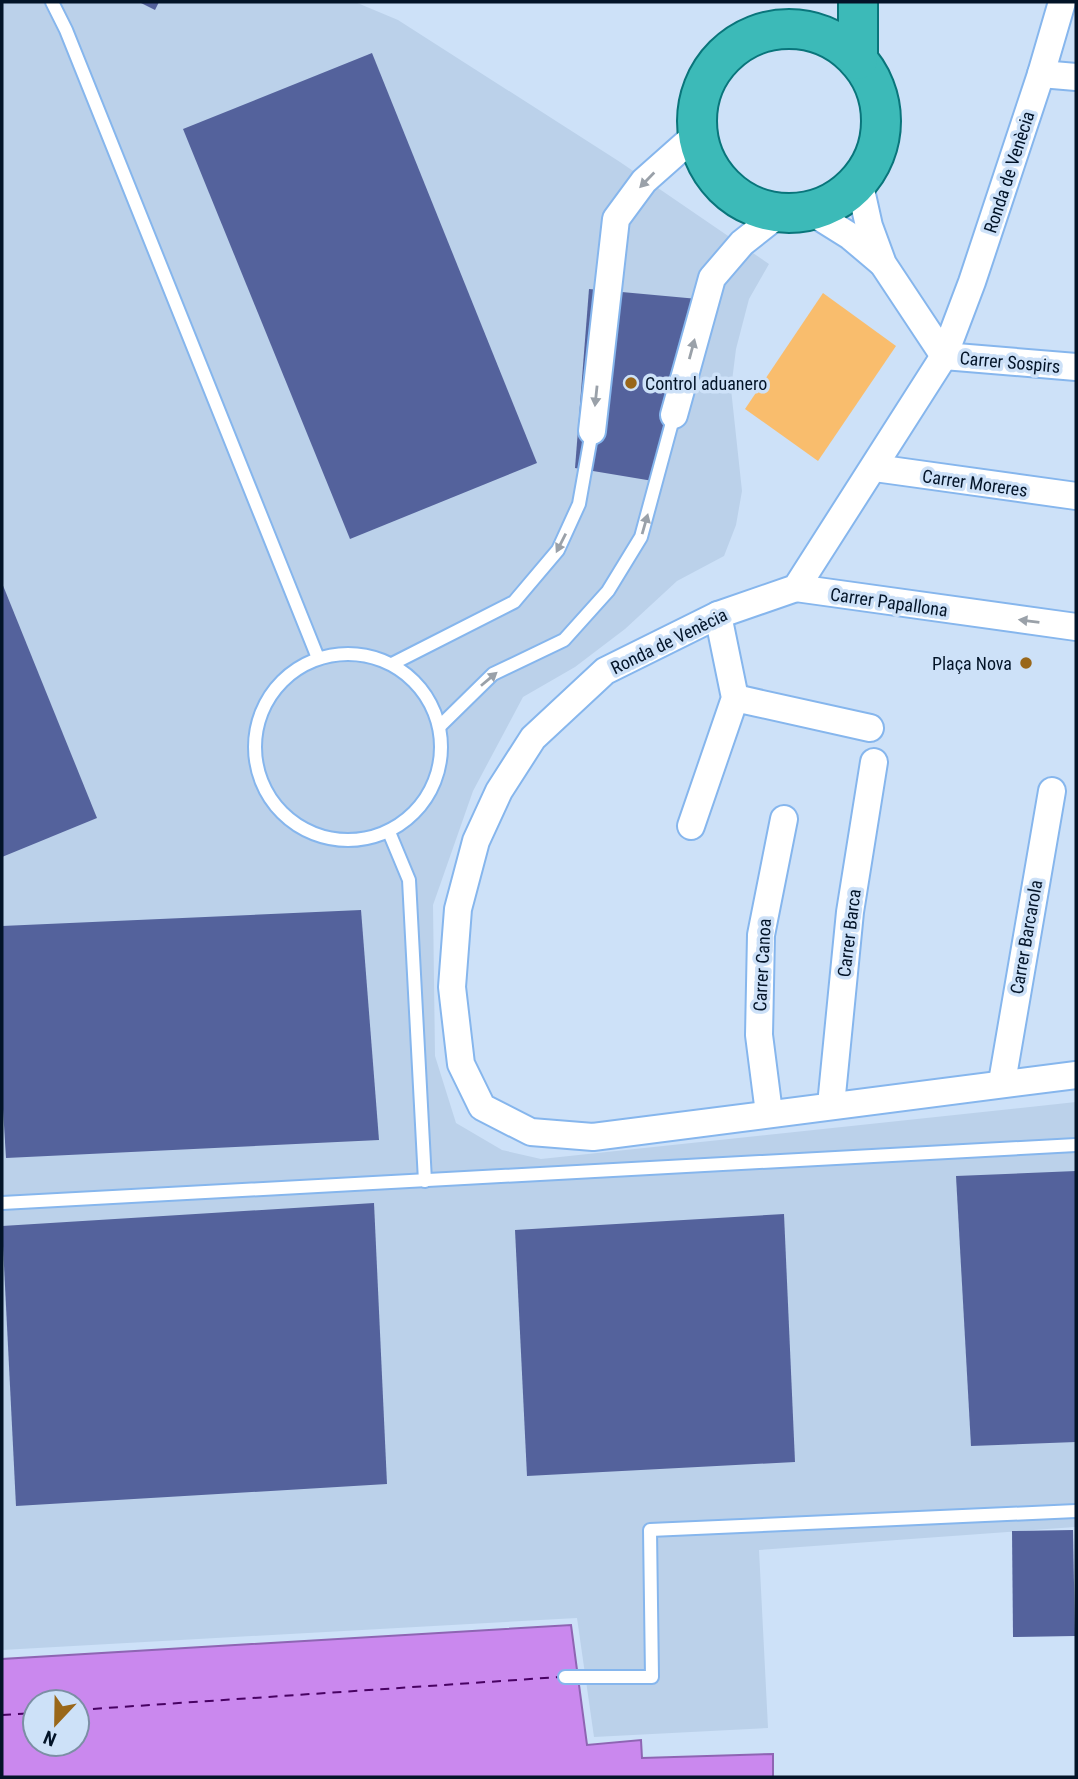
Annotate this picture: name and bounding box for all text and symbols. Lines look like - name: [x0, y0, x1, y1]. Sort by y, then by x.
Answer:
- street label: Ronda de Venècia: [979, 108, 1039, 236]
- one-way arrow: [639, 171, 655, 188]
- one-way arrow: [687, 338, 698, 360]
- street label: Carrer Sospirs: [959, 347, 1061, 377]
- place label: Control aduanero: [645, 373, 767, 394]
- marker: Control aduanero: [623, 375, 639, 391]
- one-way arrow: [590, 385, 601, 407]
- street label: Carrer Moreres: [921, 465, 1029, 501]
- one-way arrow: [640, 513, 651, 535]
- one-way arrow: [555, 533, 566, 553]
- street label: Carrer Papallona: [829, 583, 949, 621]
- street label: Ronda de Venècia: [607, 604, 731, 678]
- one-way arrow: [1018, 616, 1040, 627]
- place label: Plaça Nova: [932, 653, 1012, 674]
- marker: Plaça Nova: [1018, 655, 1034, 671]
- one-way arrow: [480, 671, 498, 686]
- street label: Carrer Barcarola: [1006, 878, 1046, 996]
- street label: Carrer Barca: [833, 888, 865, 978]
- street label: Carrer Canoa: [749, 918, 775, 1012]
- north arrow: [21, 1688, 91, 1758]
- text: N: [40, 1725, 60, 1751]

